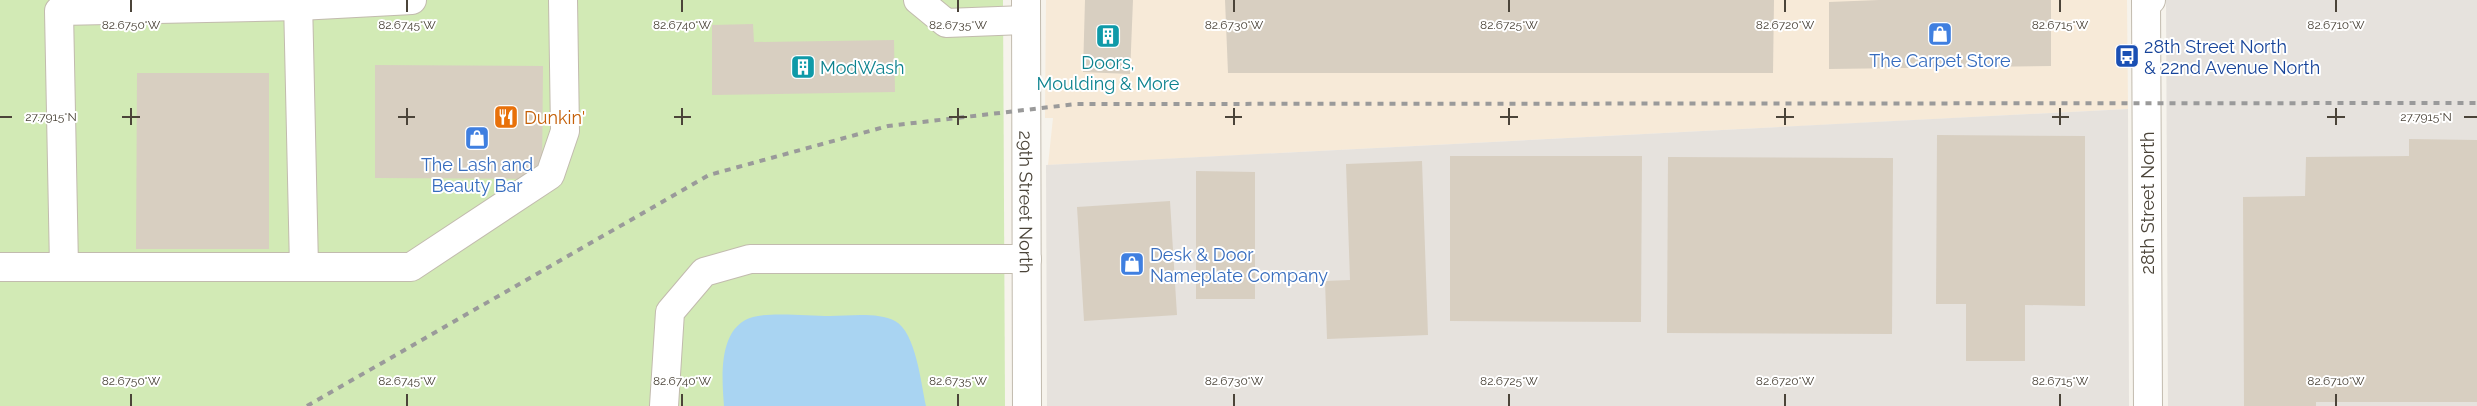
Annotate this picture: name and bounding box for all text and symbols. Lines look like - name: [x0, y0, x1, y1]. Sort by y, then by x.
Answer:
- text: 82.6750°W: [102, 18, 161, 32]
- text: 82.6745°W: [378, 18, 436, 32]
- text: 82.6740°W: [653, 18, 711, 32]
- text: 82.6735°W: [929, 18, 987, 32]
- text: 82.6730°W: [1205, 18, 1264, 32]
- text: 82.6725°W: [1480, 18, 1538, 32]
- text: 82.6720°W: [1756, 18, 1815, 32]
- text: 82.6715°W: [2032, 18, 2089, 32]
- text: 82.6710°W: [2307, 18, 2365, 32]
- shop icon: The Carpet Store: [1927, 21, 1953, 47]
- building icon: Doors, Moulding & More: [1095, 23, 1121, 49]
- place label: 28th Street North & 22nd Avenue North: [2144, 36, 2320, 78]
- bus stop icon: 28th Street North & 22nd Avenue North: [2114, 43, 2140, 69]
- place label: The Carpet Store: [1869, 50, 2011, 71]
- place label: Doors, Moulding & More: [1037, 52, 1180, 94]
- building icon: ModWash: [790, 54, 816, 80]
- place label: ModWash: [820, 57, 904, 78]
- restaurant icon: Dunkin': [493, 104, 519, 130]
- place label: Dunkin': [524, 107, 585, 128]
- text: 27.7915°N: [25, 110, 77, 124]
- text: 27.7915°N: [2400, 110, 2452, 124]
- shop icon: The Lash and Beauty Bar: [464, 125, 490, 151]
- street label: 29th Street North: [1016, 131, 1037, 273]
- street label: 28th Street North: [2137, 132, 2158, 274]
- place label: The Lash and Beauty Bar: [421, 154, 533, 196]
- place label: Desk & Door Nameplate Company: [1150, 244, 1328, 286]
- shop icon: Desk & Door Nameplate Company: [1119, 251, 1145, 277]
- text: 82.6750°W: [102, 374, 161, 388]
- text: 82.6745°W: [378, 374, 436, 388]
- text: 82.6740°W: [653, 374, 711, 388]
- text: 82.6735°W: [929, 374, 987, 388]
- text: 82.6730°W: [1205, 374, 1264, 388]
- text: 82.6725°W: [1480, 374, 1538, 388]
- text: 82.6720°W: [1756, 374, 1815, 388]
- text: 82.6715°W: [2032, 374, 2089, 388]
- text: 82.6710°W: [2307, 374, 2365, 388]

